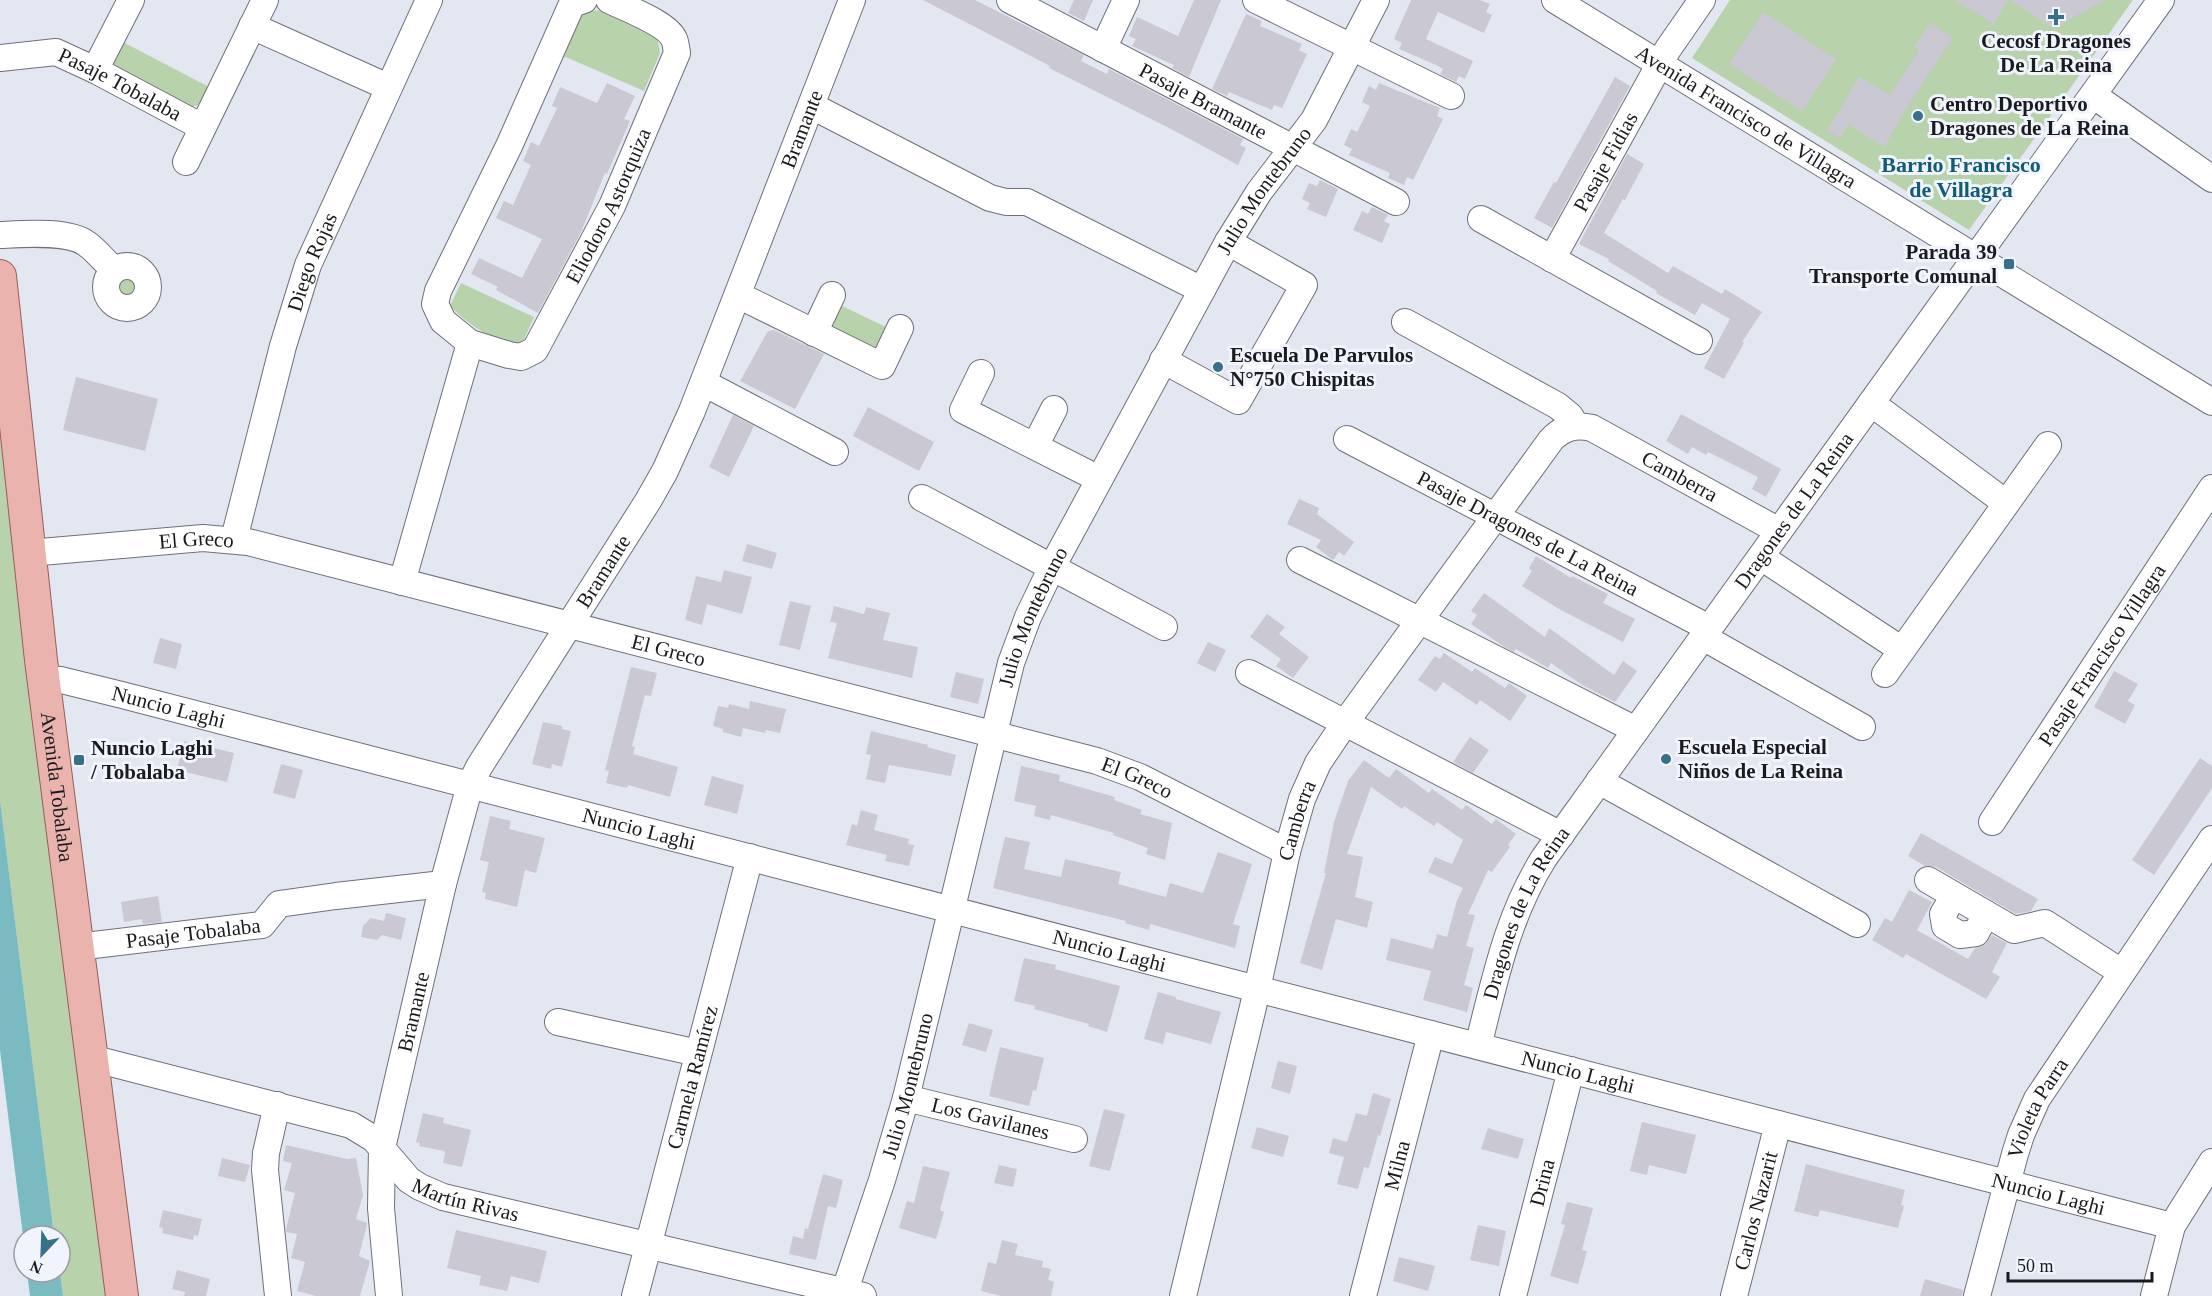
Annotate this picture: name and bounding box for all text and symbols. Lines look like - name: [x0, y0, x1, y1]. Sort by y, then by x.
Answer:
- marker: Cecosf Dragones De La Reina: [2047, 8, 2065, 26]
- place label: Cecosf Dragones De La Reina: [1981, 29, 2131, 77]
- street label: Avenida Francisco de Villagra: [1631, 40, 1861, 194]
- street label: Pasaje Tobalaba: [55, 43, 186, 126]
- street label: Pasaje Bramante: [1135, 58, 1271, 144]
- street label: Bramante: [776, 87, 828, 172]
- place label: Centro Deportivo Dragones de La Reina: [1930, 92, 2129, 140]
- street label: Pasaje Fidias: [1568, 108, 1643, 216]
- marker: Centro Deportivo Dragones de La Reina: [1911, 109, 1925, 123]
- street label: Julio Montebruno: [1212, 122, 1316, 259]
- street label: Eliodoro Astorquiza: [561, 124, 656, 288]
- district label: Barrio Francisco de Villagra: [1881, 152, 2041, 202]
- street label: Diego Rojas: [282, 209, 342, 315]
- place label: Parada 39 Transporte Comunal: [1809, 240, 1997, 288]
- marker: Parada 39 Transporte Comunal: [2002, 257, 2016, 271]
- place label: Escuela De Parvulos N°750 Chispitas: [1230, 343, 1413, 391]
- marker: Escuela De Parvulos N°750 Chispitas: [1211, 360, 1225, 374]
- street label: Dragones de La Reina: [1729, 427, 1859, 594]
- street label: Camberra: [1638, 446, 1722, 507]
- street label: Pasaje Dragones de La Reina: [1413, 466, 1643, 601]
- street label: El Greco: [158, 526, 235, 554]
- street label: Bramante: [571, 530, 635, 612]
- street label: Julio Montebruno: [994, 543, 1073, 689]
- street label: Pasaje Francisco Villagra: [2033, 559, 2171, 751]
- street label: El Greco: [629, 629, 708, 671]
- street label: Nuncio Laghi: [110, 681, 228, 733]
- street label: Avenida Tobalaba: [36, 710, 79, 864]
- place label: Escuela Especial Niños de La Reina: [1678, 735, 1844, 783]
- place label: Nuncio Laghi / Tobalaba: [90, 736, 213, 784]
- street label: El Greco: [1098, 752, 1177, 804]
- marker: Escuela Especial Niños de La Reina: [1659, 752, 1673, 766]
- marker: Nuncio Laghi / Tobalaba: [72, 753, 86, 767]
- street label: Camberra: [1273, 776, 1321, 863]
- street label: Nuncio Laghi: [580, 803, 698, 855]
- street label: Dragones de La Reina: [1478, 822, 1575, 1002]
- street label: Pasaje Tobalaba: [125, 913, 262, 953]
- street label: Nuncio Laghi: [1050, 925, 1169, 977]
- street label: Bramante: [393, 969, 434, 1054]
- street label: Carmela Ramírez: [662, 1003, 723, 1152]
- street label: Julio Montebruno: [877, 1010, 938, 1162]
- street label: Nuncio Laghi: [1519, 1046, 1637, 1098]
- street label: Violeta Parra: [2002, 1053, 2073, 1162]
- street label: Los Gavilanes: [929, 1093, 1052, 1145]
- street label: Milna: [1379, 1137, 1415, 1193]
- street label: Carlos Nazarit: [1729, 1149, 1783, 1273]
- street label: Drina: [1525, 1156, 1560, 1209]
- street label: Nuncio Laghi: [1989, 1168, 2108, 1220]
- street label: Martín Rivas: [408, 1173, 521, 1227]
- north arrow: [12, 1224, 72, 1284]
- scale bar: [2008, 1245, 2152, 1283]
- text: 50 m: [2017, 1256, 2054, 1276]
- text: N: [27, 1257, 45, 1277]

